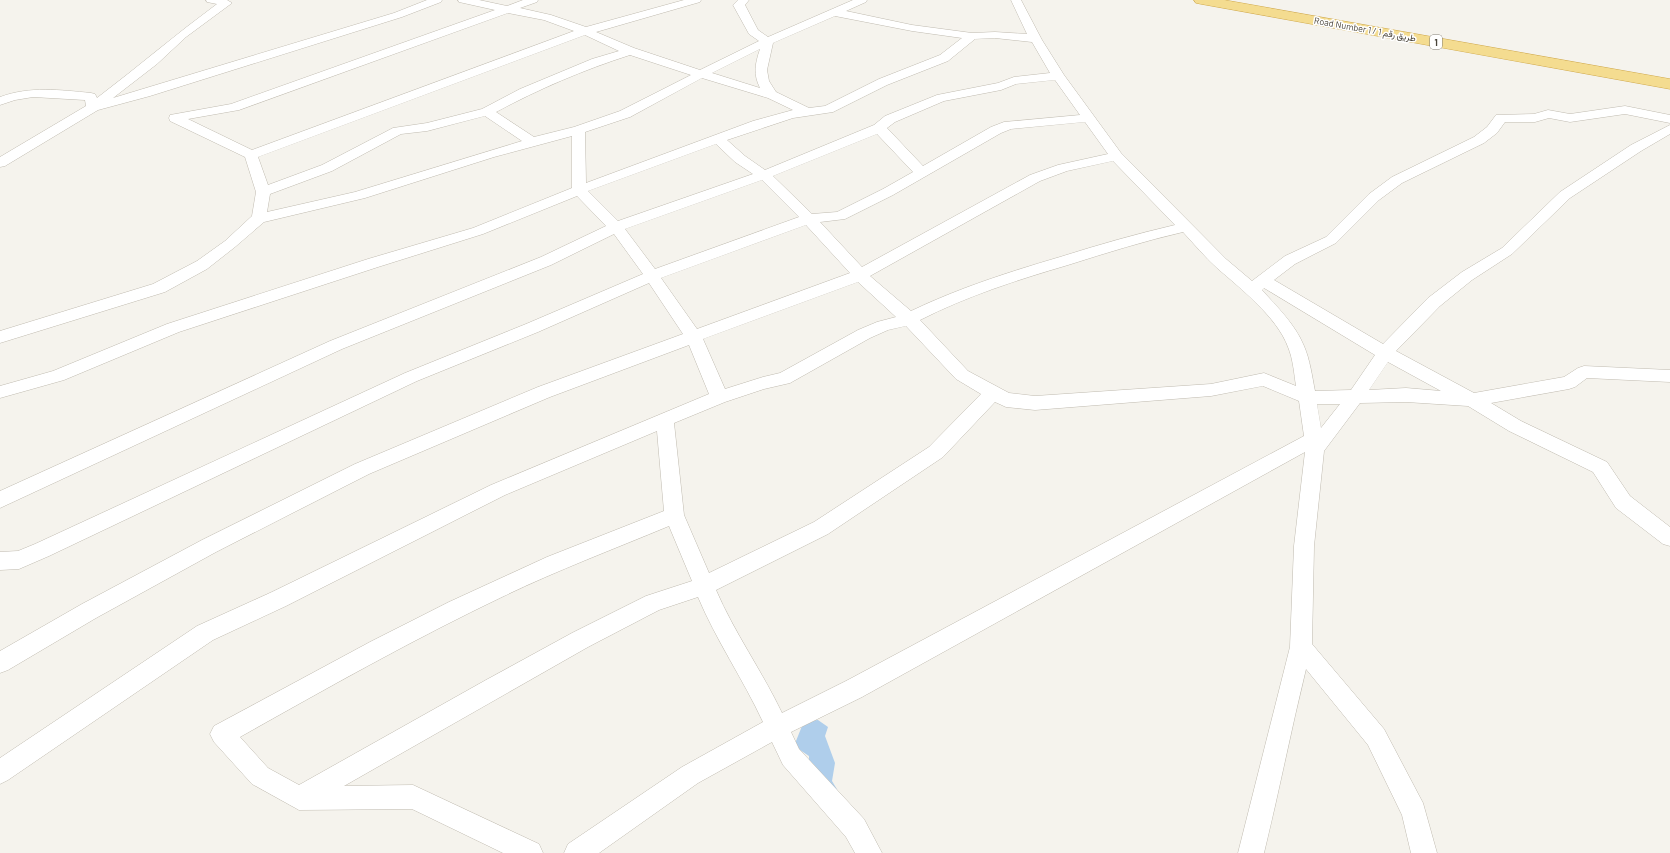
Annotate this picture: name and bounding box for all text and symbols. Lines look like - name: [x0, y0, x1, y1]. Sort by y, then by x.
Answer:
- street label: Road Number 1 / طريق رقم 1: [1313, 15, 1417, 44]
- road number: 1: [1430, 35, 1442, 49]

